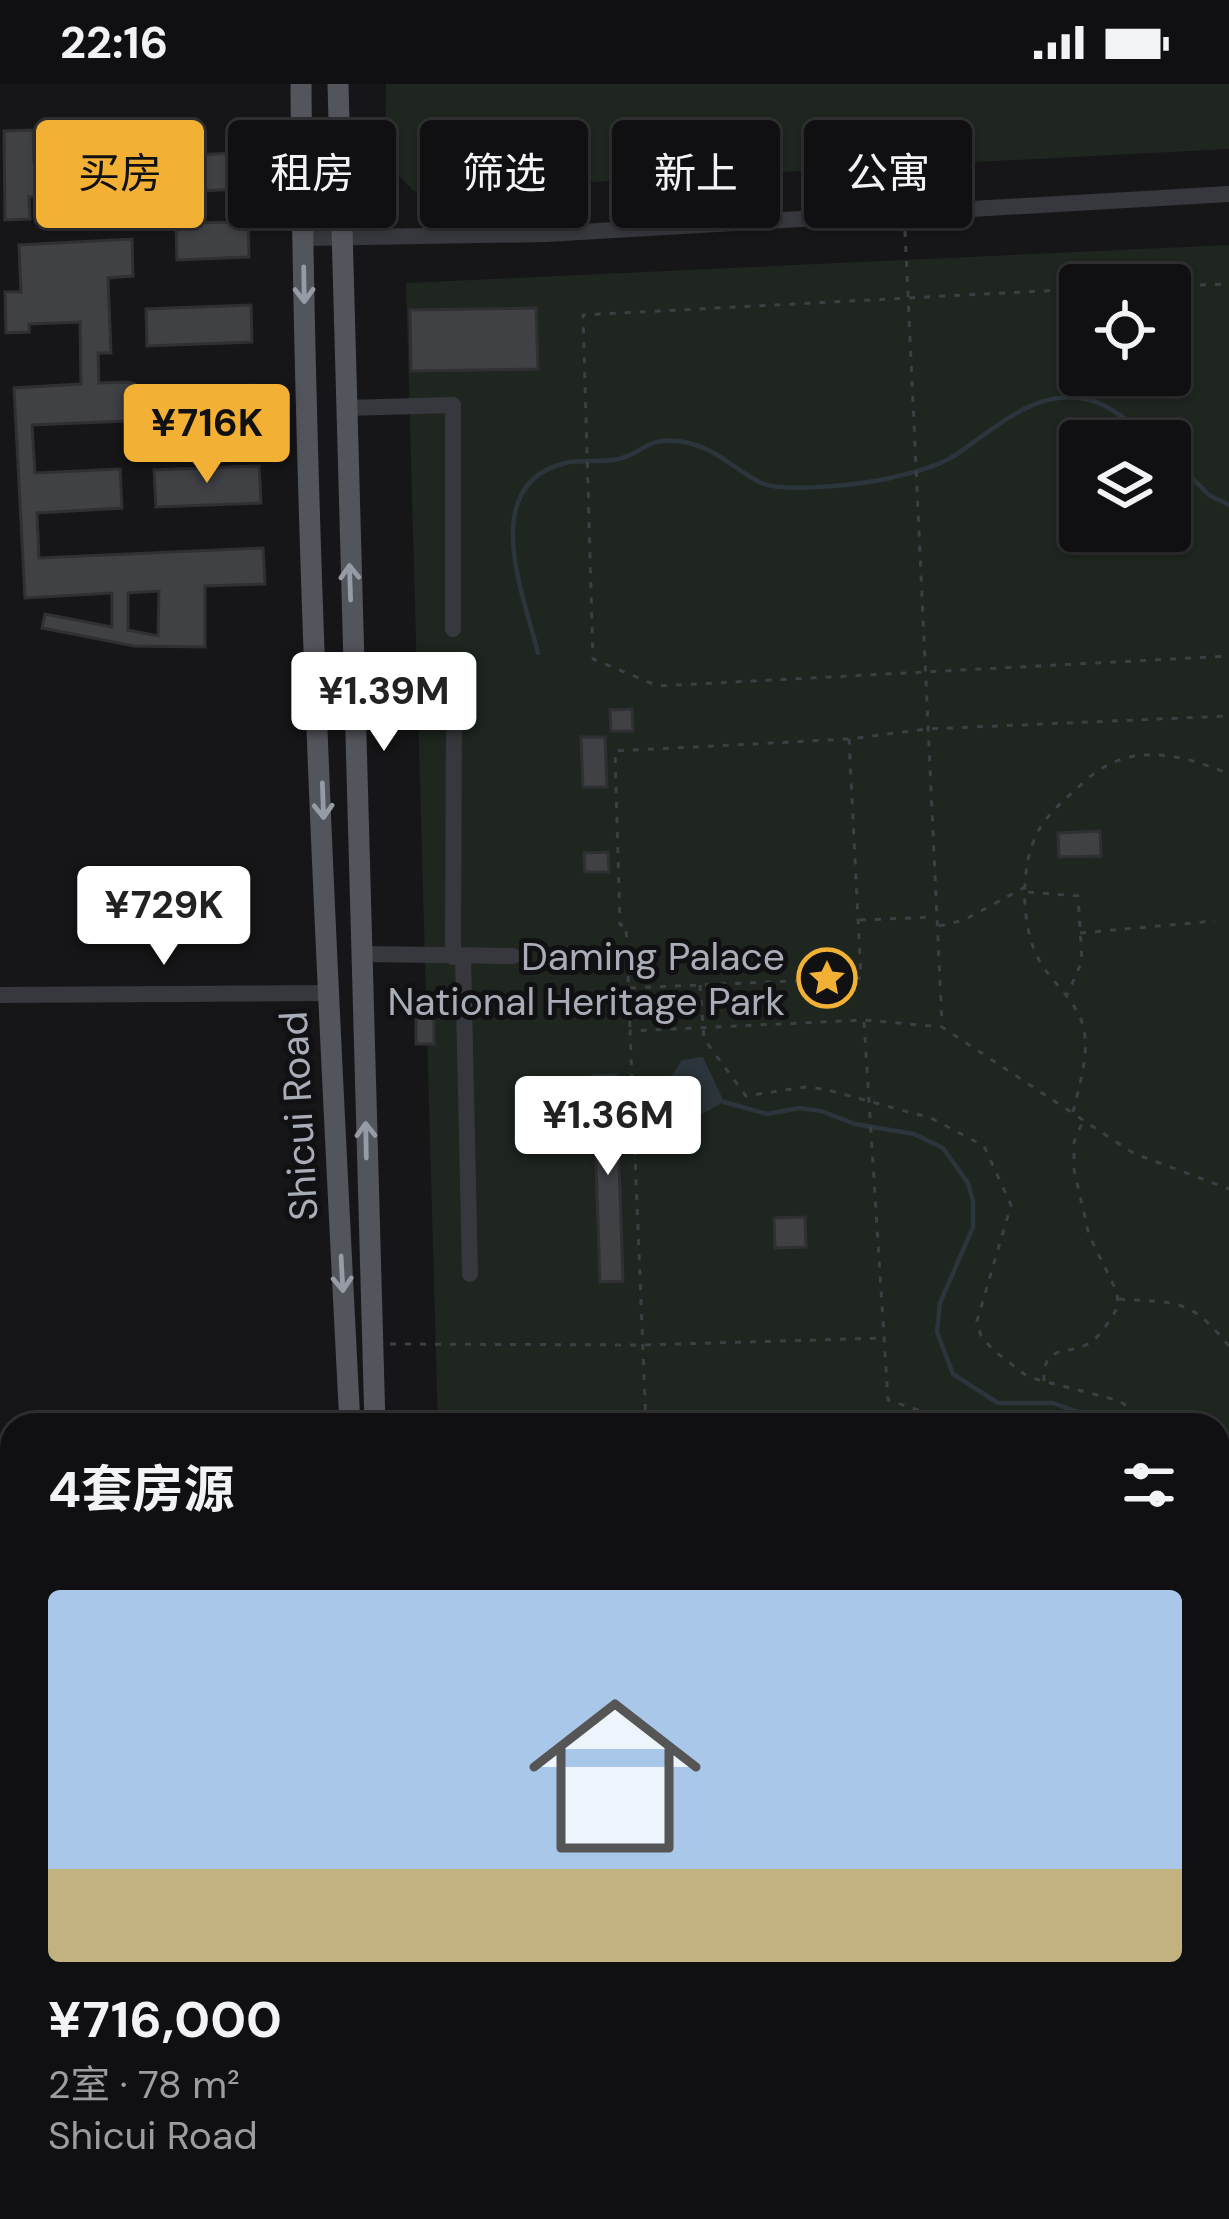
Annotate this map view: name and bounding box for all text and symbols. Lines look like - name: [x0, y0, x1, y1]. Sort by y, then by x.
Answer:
- text: 22:16: [60, 13, 168, 72]
- chip: 买房: [36, 120, 204, 228]
- chip: 租房: [228, 120, 396, 228]
- chip: 筛选: [420, 120, 588, 228]
- chip: 新上: [612, 120, 780, 228]
- chip: 公寓: [804, 120, 972, 228]
- map controls: [1059, 264, 1191, 552]
- button: locate: [1059, 264, 1191, 396]
- one-way arrow: [293, 265, 315, 304]
- pin: ¥716K: [123, 384, 291, 486]
- text: ¥716K: [151, 397, 263, 448]
- button: layers: [1059, 420, 1191, 552]
- one-way arrow: [339, 563, 362, 602]
- pin: ¥1.39M: [286, 652, 482, 754]
- text: ¥1.39M: [318, 665, 450, 716]
- one-way arrow: [311, 781, 334, 820]
- pin: ¥729K: [80, 866, 248, 968]
- text: ¥729K: [104, 879, 224, 930]
- place label: Daming Palace National Heritage Park: [387, 931, 785, 1027]
- place icon: Daming Palace National Heritage Park: [796, 947, 858, 1009]
- street label: Shicui Road: [268, 1010, 329, 1222]
- pin: ¥1.36M: [510, 1076, 706, 1178]
- text: ¥1.36M: [542, 1089, 674, 1140]
- one-way arrow: [355, 1121, 377, 1160]
- one-way arrow: [331, 1254, 354, 1293]
- icon: filters: [1116, 1452, 1182, 1518]
- text: 4套房源: [48, 1456, 234, 1523]
- icon: home: [507, 1668, 723, 1884]
- text: ¥716,000: [48, 1986, 282, 2053]
- text: 2室 · 78 m²: [48, 2059, 240, 2110]
- text: Shicui Road: [48, 2110, 258, 2161]

